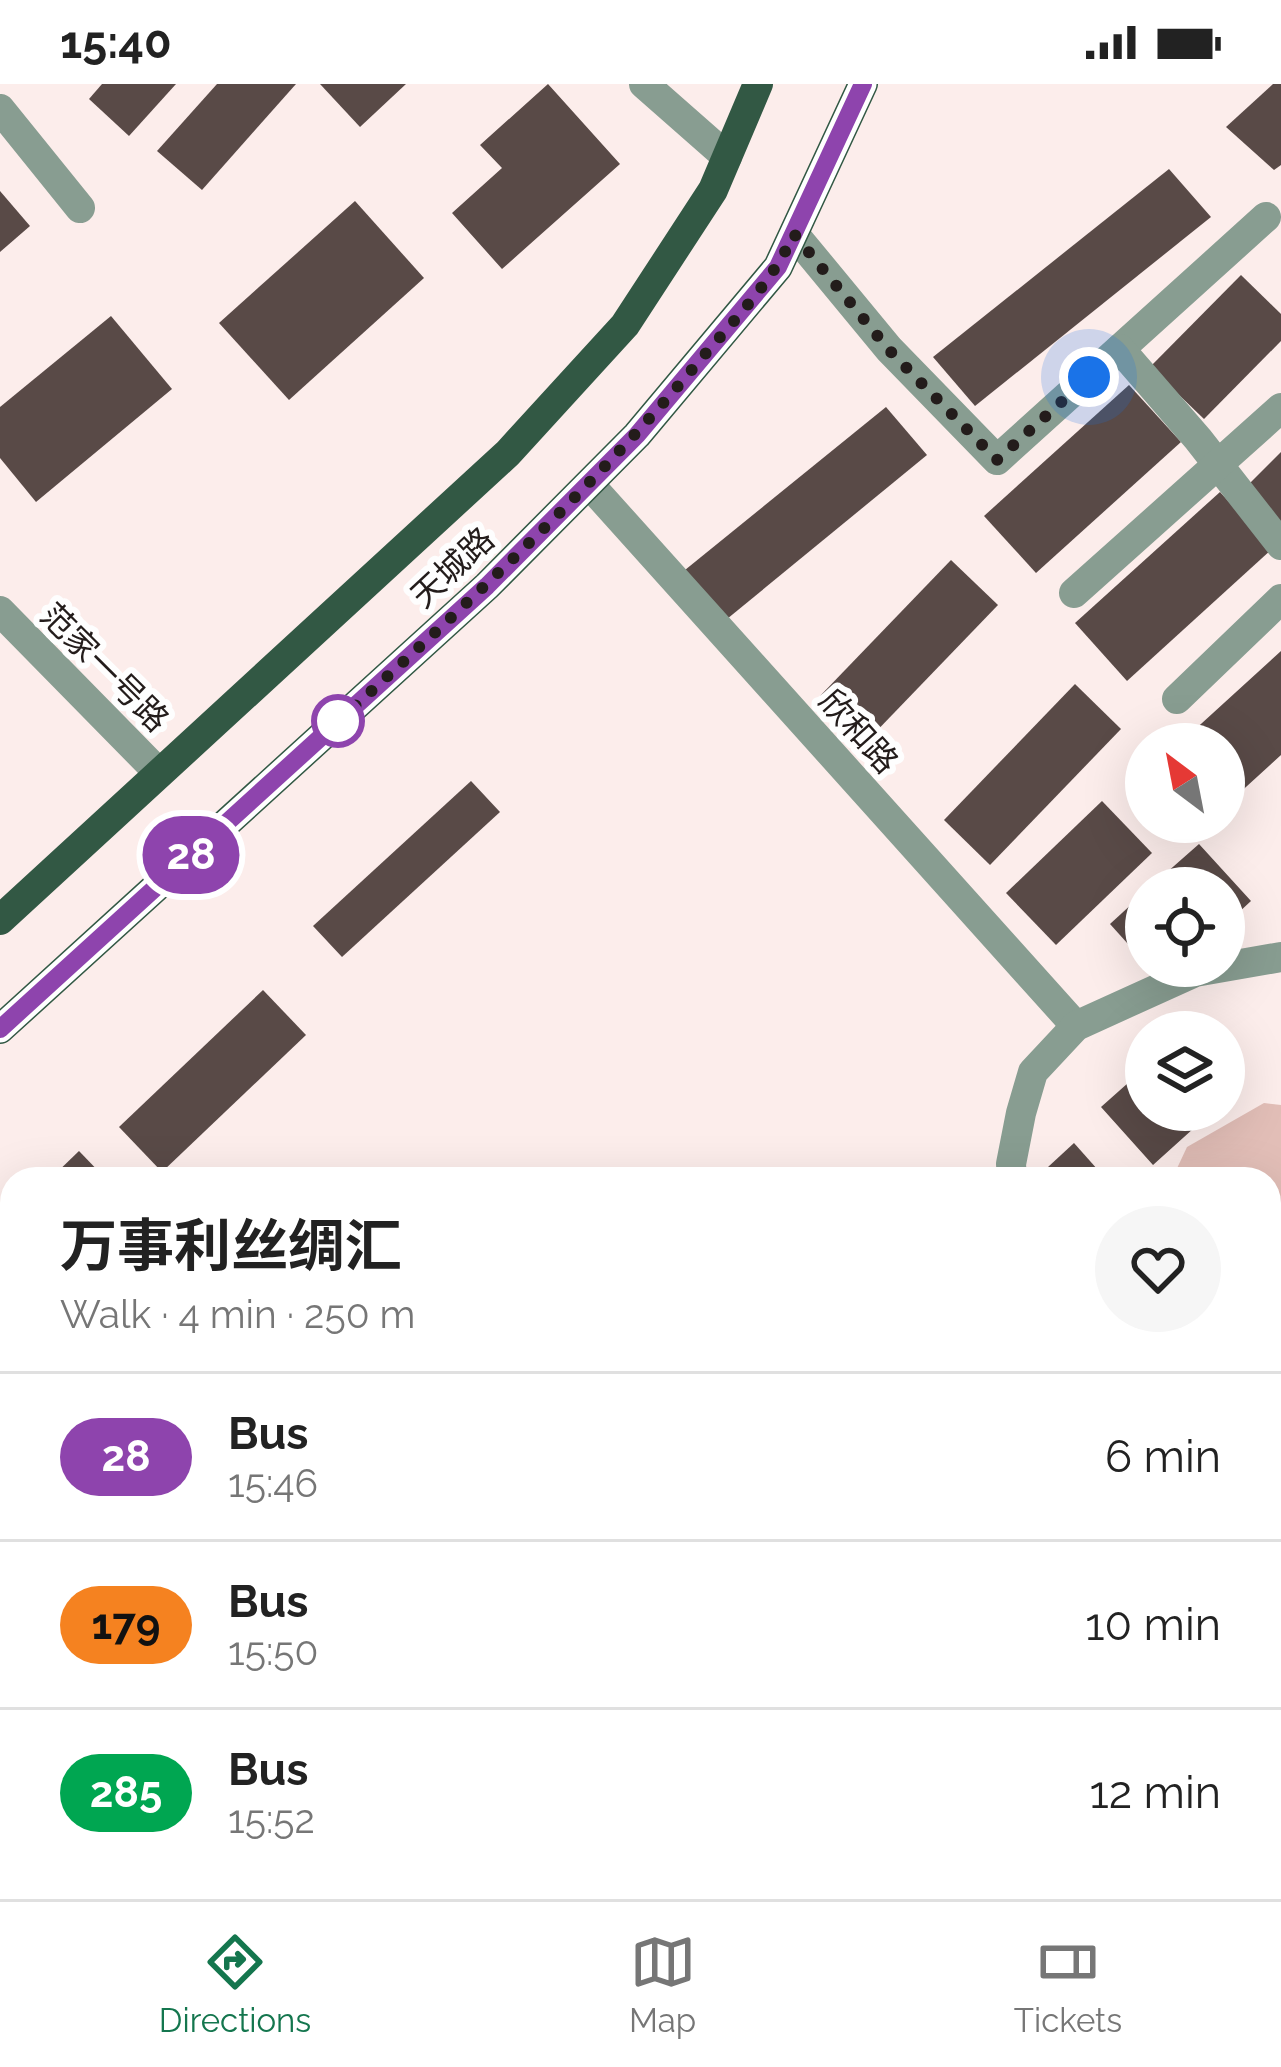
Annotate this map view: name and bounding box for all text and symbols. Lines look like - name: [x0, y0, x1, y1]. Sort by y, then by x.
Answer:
- text: 15:40: [60, 16, 172, 69]
- your location: [1059, 347, 1119, 407]
- street label: 天城路: [403, 519, 502, 615]
- street label: 范家一号路: [33, 595, 177, 739]
- street label: 欣和路: [811, 682, 906, 781]
- unlabelled marker: [313, 696, 363, 746]
- north arrow: [1125, 723, 1245, 843]
- map controls: [1125, 723, 1245, 1131]
- line badge: 28: [137, 816, 245, 894]
- text: 28: [166, 830, 216, 879]
- button: locate: [1125, 867, 1245, 987]
- button: layers: [1125, 1011, 1245, 1131]
- button: heart: [1095, 1206, 1221, 1332]
- text: 万事利丝绸汇: [60, 1212, 402, 1279]
- text: Walk · 4 min · 250 m: [60, 1291, 415, 1337]
- text: Bus: [228, 1407, 309, 1460]
- text: 6 min: [1105, 1430, 1221, 1483]
- text: 28: [101, 1432, 151, 1481]
- text: 15:46: [228, 1460, 318, 1506]
- text: Bus: [228, 1575, 309, 1628]
- text: 10 min: [1085, 1598, 1221, 1651]
- text: 179: [91, 1600, 161, 1649]
- text: 15:50: [228, 1628, 318, 1674]
- text: Bus: [228, 1743, 309, 1796]
- text: 12 min: [1089, 1766, 1221, 1819]
- text: 285: [90, 1768, 162, 1817]
- text: 15:52: [228, 1796, 315, 1842]
- tab: Directions: [159, 1929, 311, 2040]
- tab: Map: [629, 1929, 696, 2040]
- tab: Tickets: [1014, 1929, 1122, 2040]

